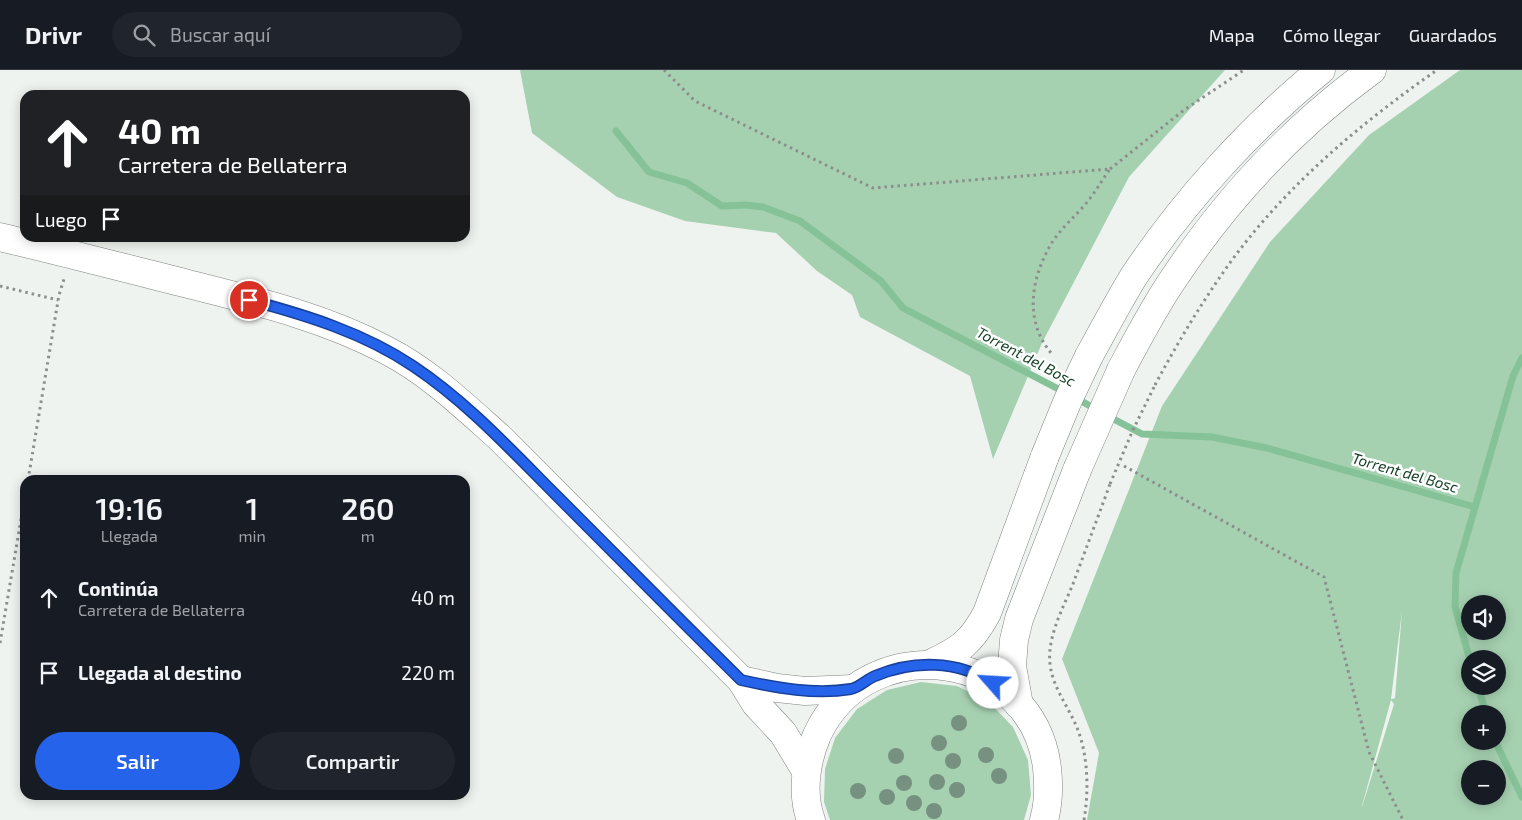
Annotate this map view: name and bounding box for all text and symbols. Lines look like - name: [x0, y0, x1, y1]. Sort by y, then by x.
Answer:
- search box: [112, 12, 462, 57]
- text: Drivr: [25, 20, 82, 49]
- icon: search: [130, 21, 158, 49]
- text: Buscar aquí: [170, 23, 270, 46]
- text: Mapa: [1209, 24, 1255, 46]
- text: Cómo llegar: [1283, 24, 1381, 46]
- text: Guardados: [1409, 24, 1497, 46]
- text: 40 m: [118, 109, 201, 151]
- icon: ahead: [35, 110, 100, 175]
- text: Carretera de Bellaterra: [118, 151, 348, 177]
- icon: arrive: [97, 205, 125, 233]
- text: Luego: [35, 208, 87, 231]
- pin: [228, 279, 270, 321]
- icon: arrive: [235, 286, 263, 314]
- water label: Torrent del Bosc: [974, 322, 1079, 390]
- water label: Torrent del Bosc: [1350, 448, 1460, 496]
- text: 19:16: [96, 490, 163, 526]
- text: 1: [246, 490, 258, 526]
- text: 260: [341, 490, 394, 526]
- text: Llegada: [101, 526, 158, 545]
- text: min: [238, 526, 266, 545]
- text: m: [361, 526, 375, 545]
- text: Continúa: [78, 577, 158, 600]
- icon: ahead: [35, 584, 63, 612]
- text: 40 m: [411, 586, 455, 609]
- map controls: [1461, 595, 1506, 805]
- button: sound: [1461, 595, 1506, 640]
- text: Carretera de Bellaterra: [78, 600, 245, 619]
- button: layers: [1461, 650, 1506, 695]
- position arrow: [966, 656, 1018, 708]
- icon: arrive: [35, 659, 63, 687]
- text: Llegada al destino: [78, 661, 242, 684]
- text: 220 m: [401, 661, 455, 684]
- button: +: [1461, 705, 1506, 750]
- button: Salir: [35, 732, 240, 790]
- button: Compartir: [250, 732, 455, 790]
- button: −: [1461, 760, 1506, 805]

